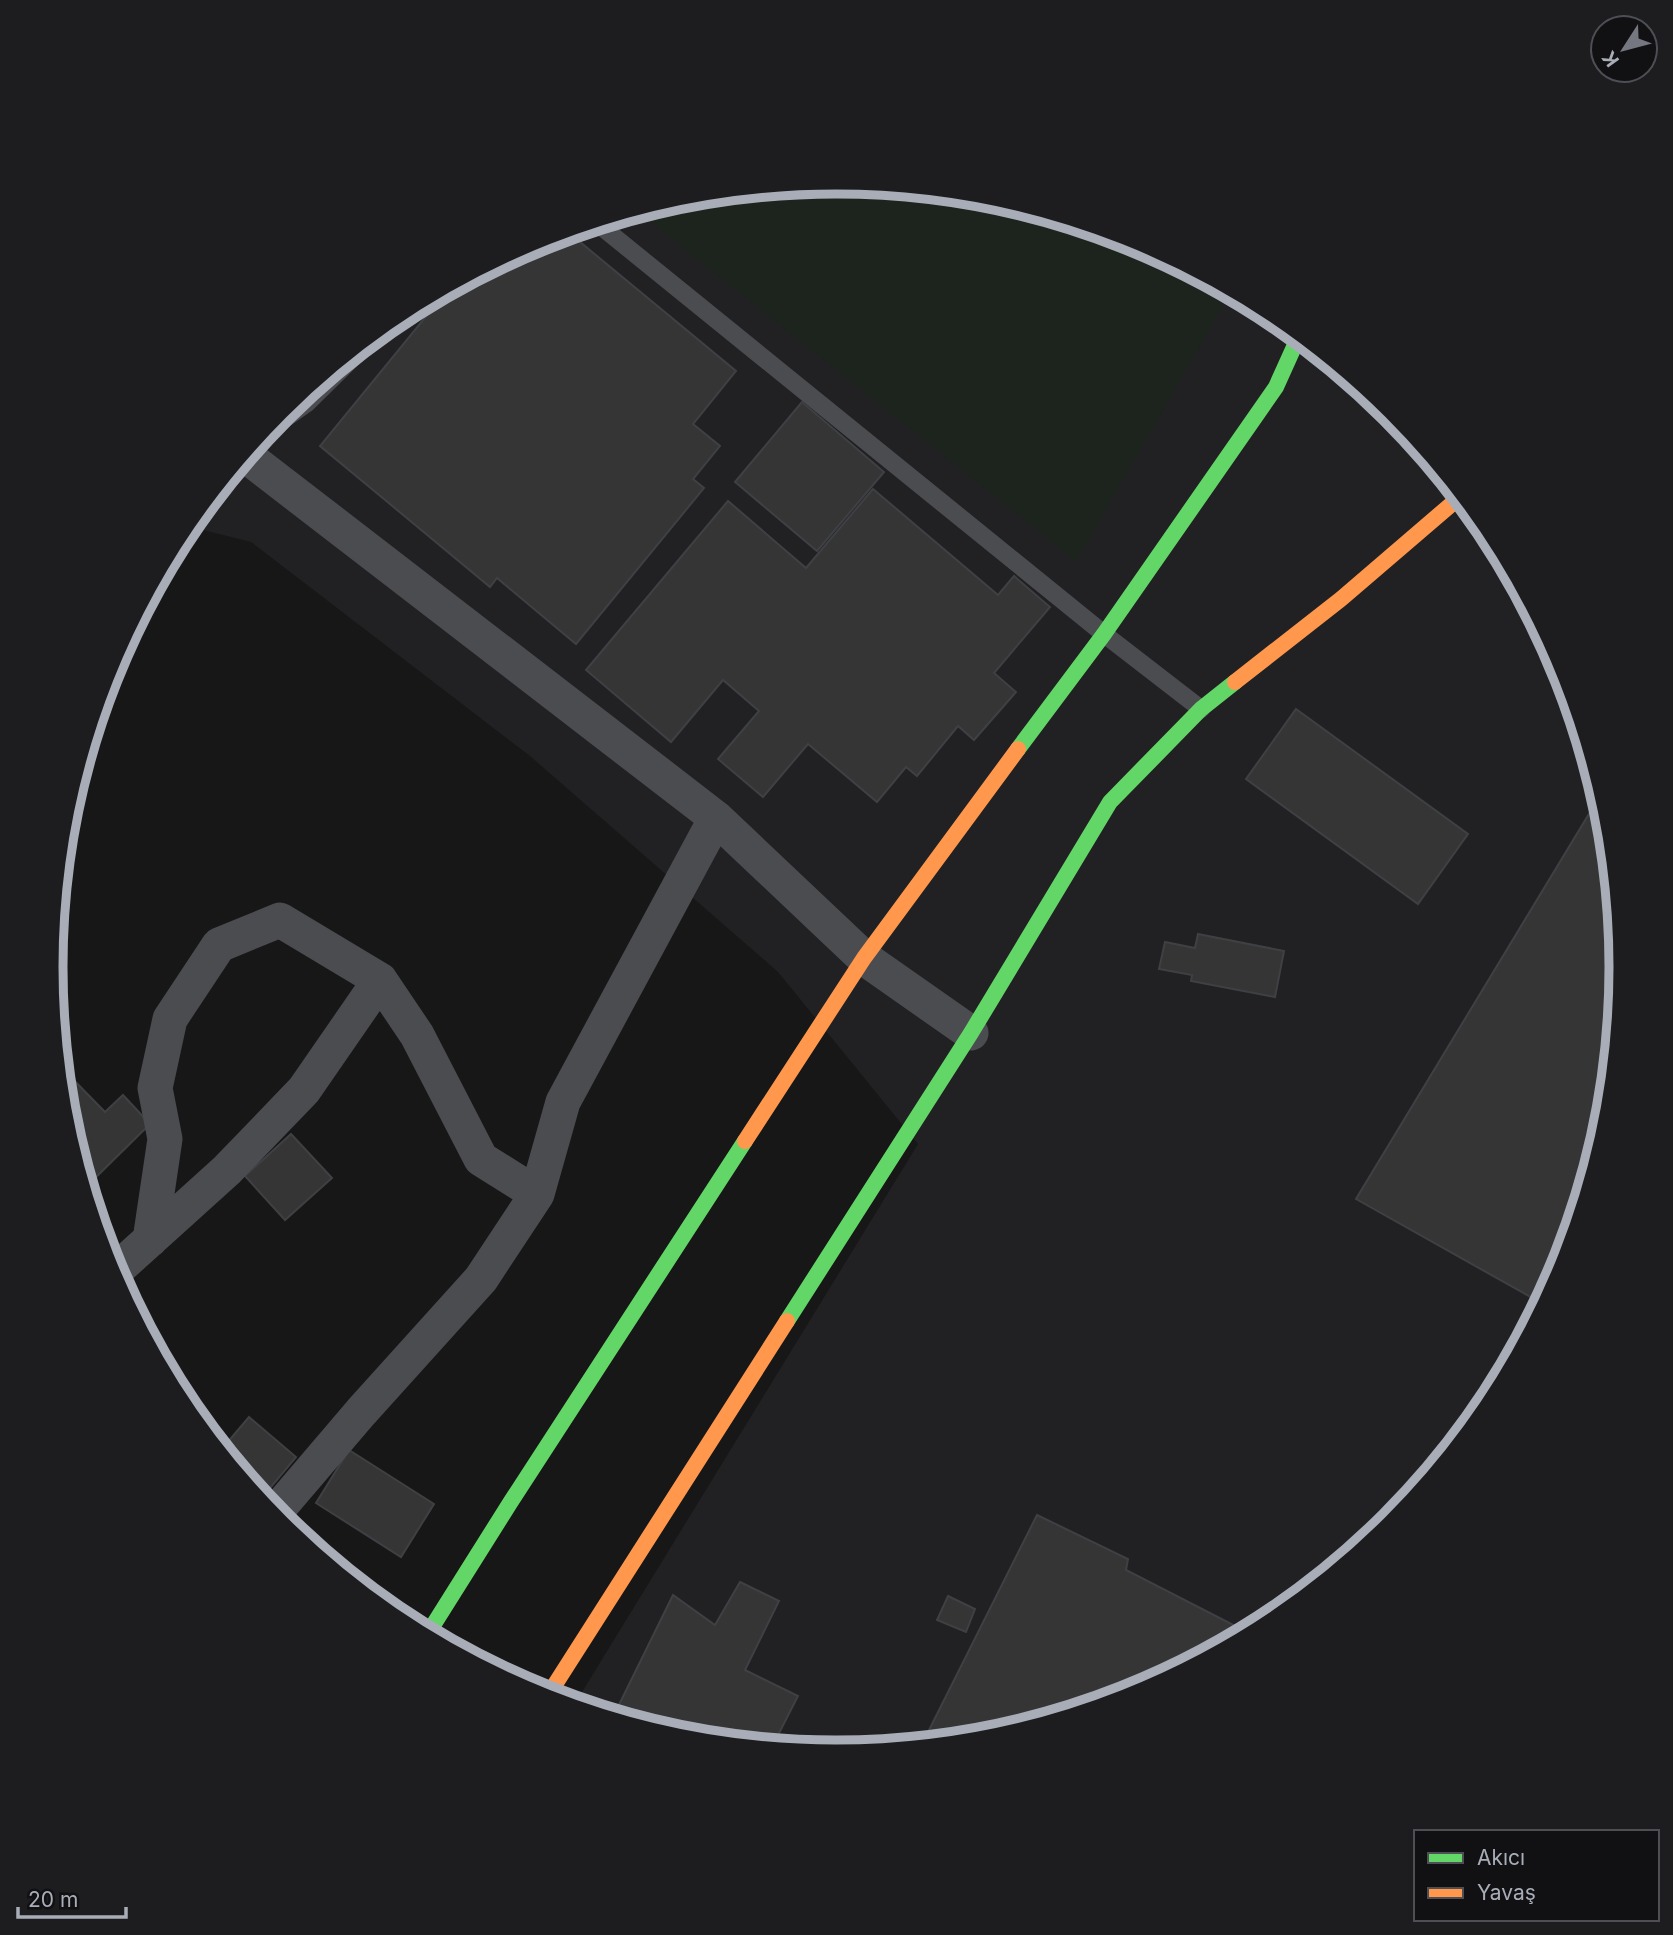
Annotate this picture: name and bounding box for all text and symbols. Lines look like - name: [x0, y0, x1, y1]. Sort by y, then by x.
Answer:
- north arrow: [1589, 14, 1659, 84]
- text: K: [1597, 46, 1624, 71]
- legend: [1414, 1830, 1659, 1921]
- text: Akıcı: [1477, 1845, 1525, 1870]
- scale bar: [18, 1876, 126, 1920]
- text: Yavaş: [1477, 1880, 1536, 1905]
- text: 20 m: [28, 1887, 78, 1912]

